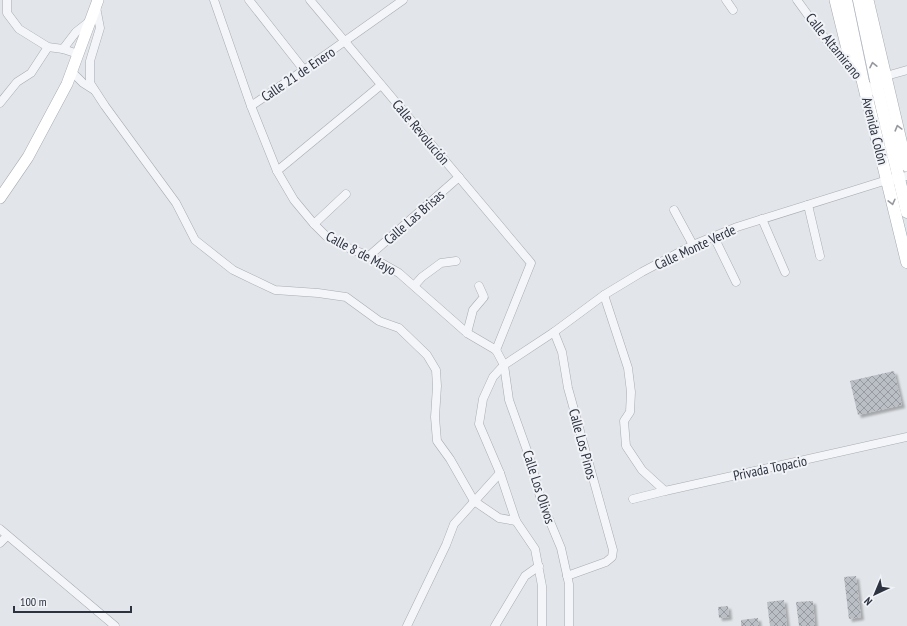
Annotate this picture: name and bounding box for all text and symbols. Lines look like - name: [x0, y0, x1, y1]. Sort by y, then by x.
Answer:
- street label: Calle Altamirano: [802, 9, 866, 83]
- street label: Calle 21 de Enero: [258, 43, 338, 105]
- one-way arrow: [869, 62, 877, 68]
- street label: Avenida Colón: [858, 95, 892, 167]
- street label: Calle Revolución: [388, 96, 454, 168]
- one-way arrow: [894, 125, 903, 132]
- street label: Calle Las Brisas: [380, 186, 448, 248]
- one-way arrow: [888, 199, 896, 205]
- street label: Calle Monte Verde: [651, 220, 739, 274]
- street label: Calle 8 de Mayo: [323, 227, 399, 279]
- street label: Calle Los Pinos: [565, 407, 601, 482]
- street label: Calle Los Olivos: [519, 448, 559, 526]
- street label: Privada Topacio: [732, 451, 808, 485]
- north arrow: [855, 574, 895, 614]
- scale bar: [14, 588, 131, 614]
- text: 100 m: [20, 594, 47, 609]
- text: N: [861, 594, 875, 608]

